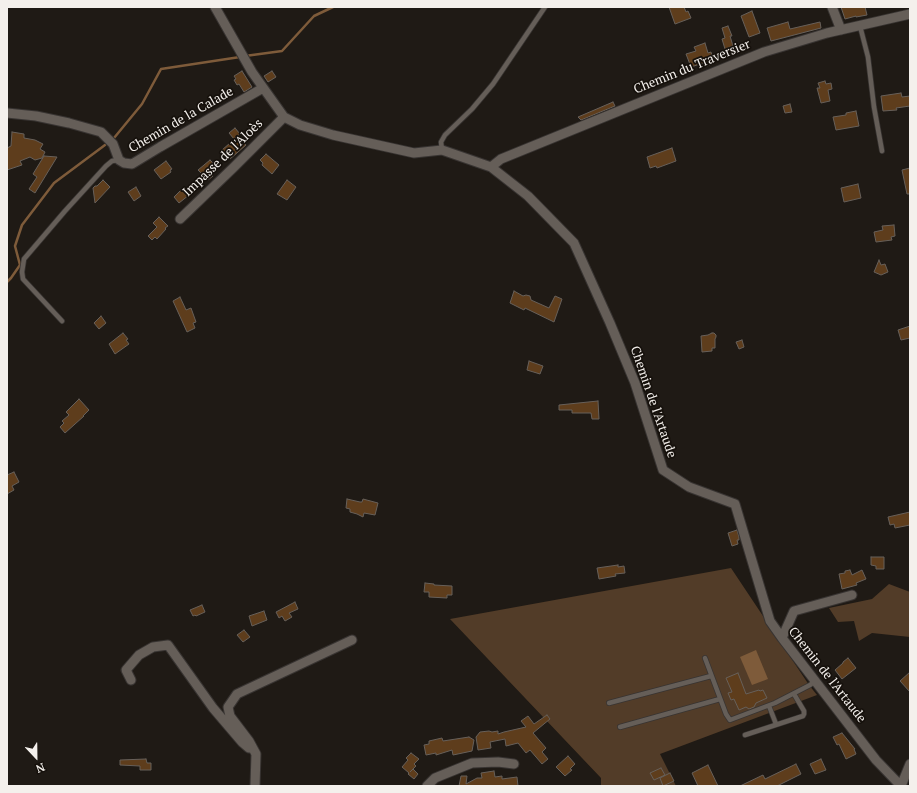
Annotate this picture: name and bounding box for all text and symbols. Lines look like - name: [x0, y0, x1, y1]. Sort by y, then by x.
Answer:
- street label: Chemin du Traversier: [631, 36, 753, 98]
- street label: Chemin de la Calade: [126, 84, 236, 156]
- street label: Impasse de l'Aloès: [180, 116, 266, 200]
- street label: Chemin de l'Artaude: [627, 344, 679, 460]
- street label: Chemin de l'Artaude: [785, 624, 869, 726]
- north arrow: [16, 737, 56, 777]
- text: N: [34, 760, 47, 776]

